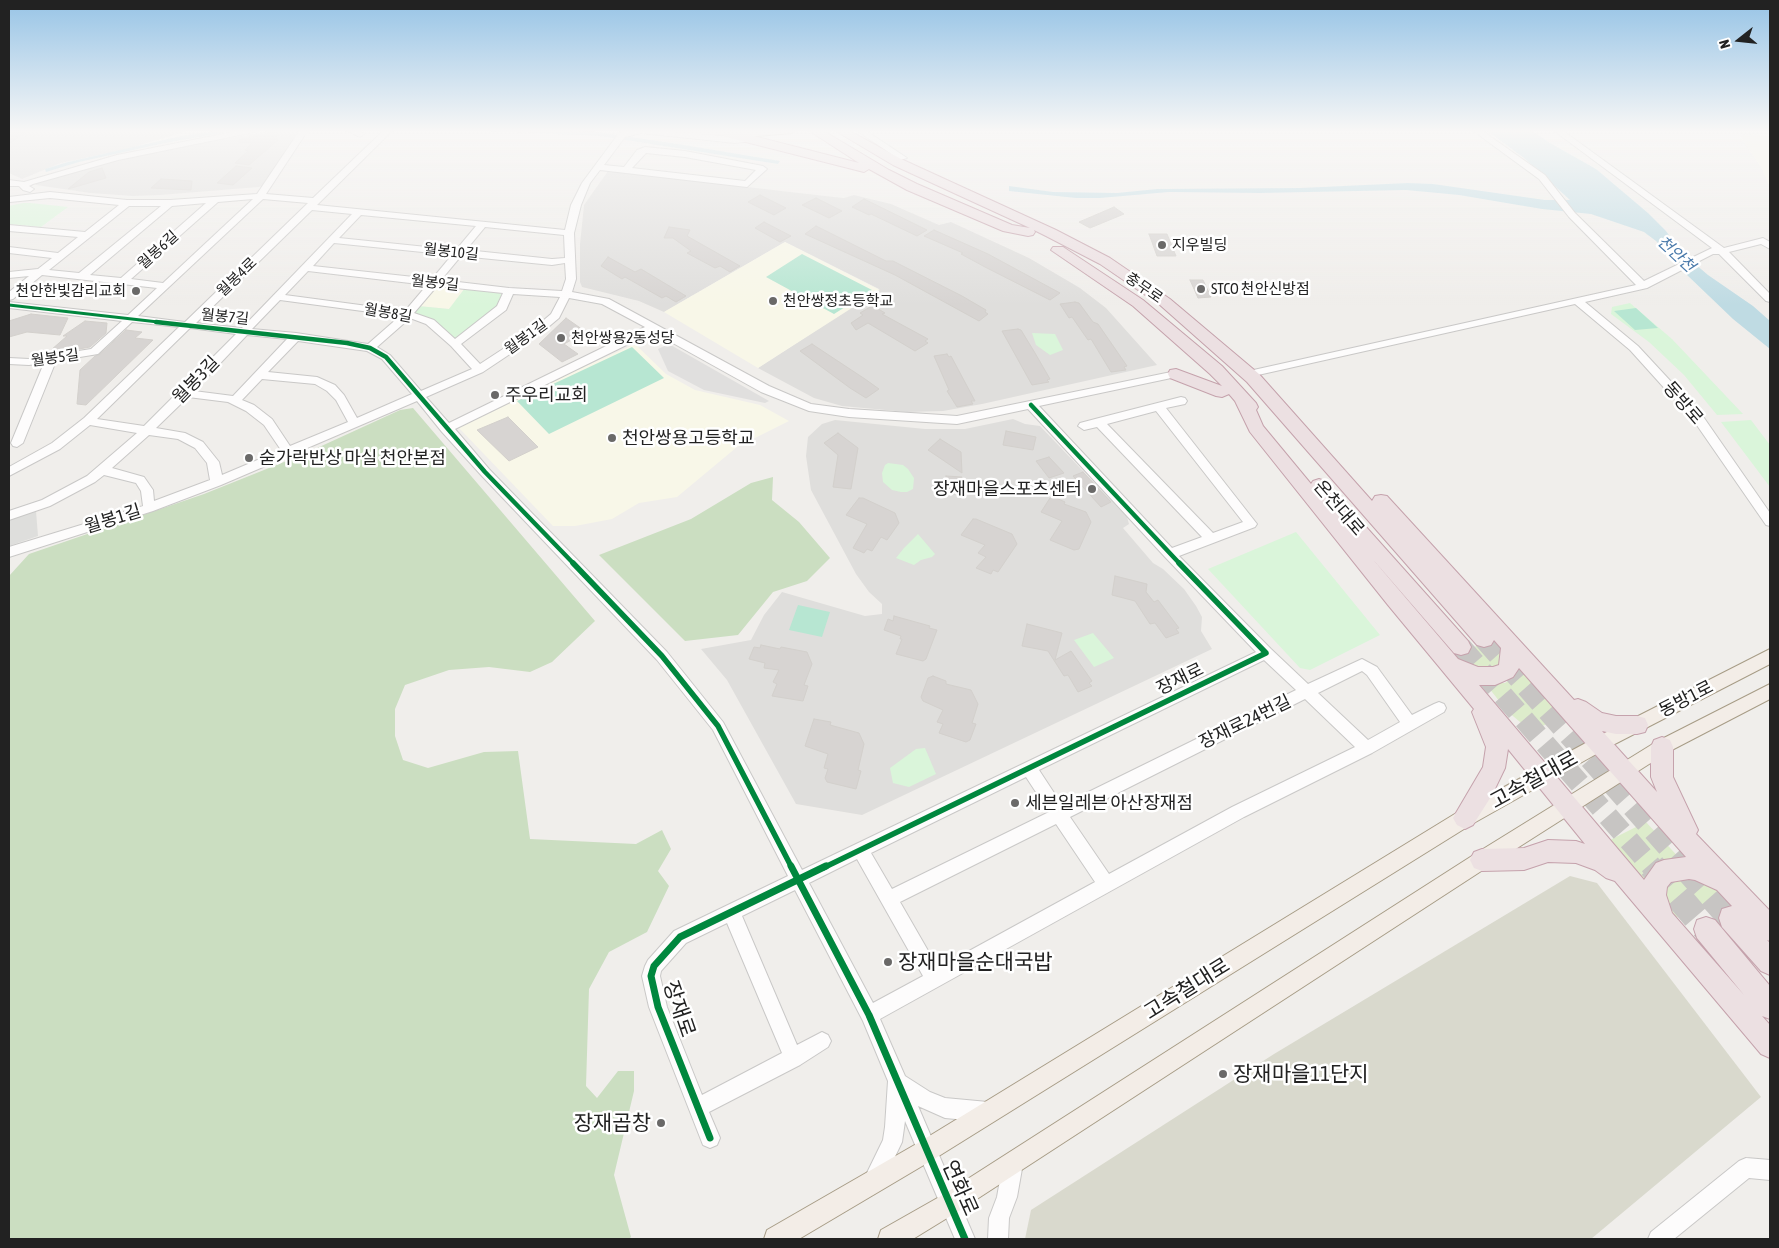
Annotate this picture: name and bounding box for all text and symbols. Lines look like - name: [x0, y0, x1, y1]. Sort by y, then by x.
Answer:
- north arrow: [1714, 15, 1764, 65]
- text: N: [1716, 38, 1733, 50]
- street label: 월봉6길: [134, 227, 182, 273]
- water label: 천안천: [1653, 232, 1699, 276]
- place label: 지우빌딩: [1172, 236, 1227, 254]
- marker: 지우빌딩: [1156, 239, 1168, 251]
- street label: 월봉10길: [422, 240, 480, 264]
- street label: 월봉4로: [213, 254, 261, 300]
- street label: 충무로: [1122, 269, 1166, 307]
- street label: 월봉9길: [410, 272, 460, 294]
- place label: STCO 천안신방점: [1211, 280, 1310, 298]
- place label: 천안한빛감리교회: [16, 282, 126, 300]
- marker: STCO 천안신방점: [1195, 283, 1207, 295]
- marker: 천안한빛감리교회: [130, 285, 142, 297]
- place label: 천안쌍정초등학교: [783, 292, 893, 310]
- marker: 천안쌍정초등학교: [767, 295, 779, 307]
- street label: 월봉8길: [363, 300, 413, 326]
- street label: 월봉7길: [200, 306, 250, 328]
- street label: 월봉1길: [501, 315, 551, 359]
- place label: 천안쌍용2동성당: [571, 329, 675, 347]
- marker: 천안쌍용2동성당: [555, 332, 567, 344]
- street label: 월봉5길: [30, 346, 80, 370]
- street label: 월봉3길: [168, 352, 224, 408]
- street label: 동방로: [1659, 377, 1707, 429]
- place label: 주우리교회: [505, 384, 588, 406]
- marker: 주우리교회: [489, 389, 501, 401]
- place label: 천안쌍용고등학교: [622, 427, 754, 449]
- marker: 천안쌍용고등학교: [606, 432, 618, 444]
- place label: 숟가락반상 마실 천안본점: [259, 447, 446, 469]
- marker: 숟가락반상 마실 천안본점: [243, 452, 255, 464]
- street label: 온천대로: [1309, 476, 1369, 540]
- place label: 장재마을스포츠센터: [933, 478, 1082, 500]
- marker: 장재마을스포츠센터: [1086, 483, 1098, 495]
- street label: 월봉1길: [82, 500, 144, 538]
- street label: 장재로: [1153, 658, 1207, 700]
- street label: 동방1로: [1655, 676, 1717, 722]
- street label: 장재로24번길: [1195, 690, 1295, 754]
- street label: 고속철대로: [1486, 746, 1582, 814]
- place label: 세븐일레븐 아산장재점: [1025, 792, 1193, 814]
- marker: 세븐일레븐 아산장재점: [1009, 797, 1021, 809]
- place label: 장재마을순대국밥: [898, 949, 1053, 975]
- street label: 고속철대로: [1139, 953, 1235, 1025]
- marker: 장재마을순대국밥: [882, 956, 894, 968]
- street label: 장재로: [658, 977, 700, 1041]
- place label: 장재마을11단지: [1233, 1061, 1369, 1087]
- marker: 장재마을11단지: [1217, 1068, 1229, 1080]
- place label: 장재곱창: [574, 1110, 651, 1136]
- marker: 장재곱창: [655, 1117, 667, 1129]
- street label: 연화로: [937, 1156, 983, 1220]

